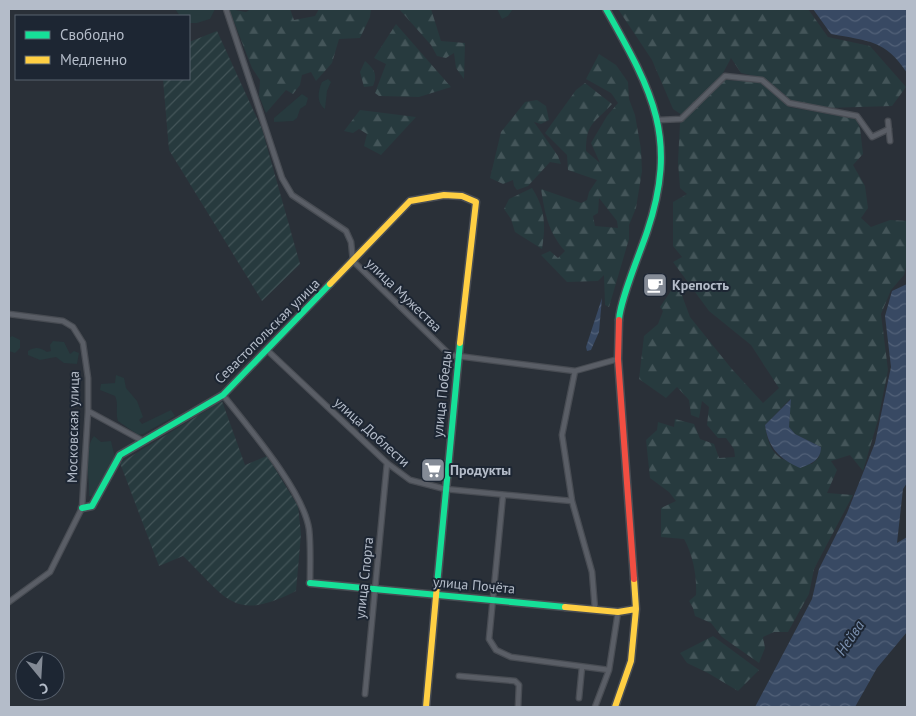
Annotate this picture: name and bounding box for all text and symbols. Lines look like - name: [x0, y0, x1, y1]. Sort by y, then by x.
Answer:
- legend: [15, 15, 190, 80]
- text: Свободно: [60, 25, 124, 44]
- text: Медленно: [60, 50, 127, 69]
- street label: улица Мужества: [362, 254, 446, 336]
- cafe icon: Крепость: [642, 272, 668, 298]
- street label: Севастопольская улица: [211, 274, 324, 387]
- place label: Крепость: [672, 276, 729, 294]
- street label: улица Победы: [428, 350, 456, 438]
- street label: Московская улица: [63, 371, 83, 483]
- street label: улица Доблести: [330, 393, 414, 471]
- supermarket icon: Продукты: [420, 457, 446, 483]
- place label: Продукты: [450, 461, 511, 479]
- street label: улица Спорта: [351, 536, 377, 620]
- street label: улица Почёта: [432, 572, 516, 598]
- water label: Нейва: [831, 616, 869, 659]
- north arrow: [15, 651, 65, 701]
- text: С: [37, 679, 51, 698]

